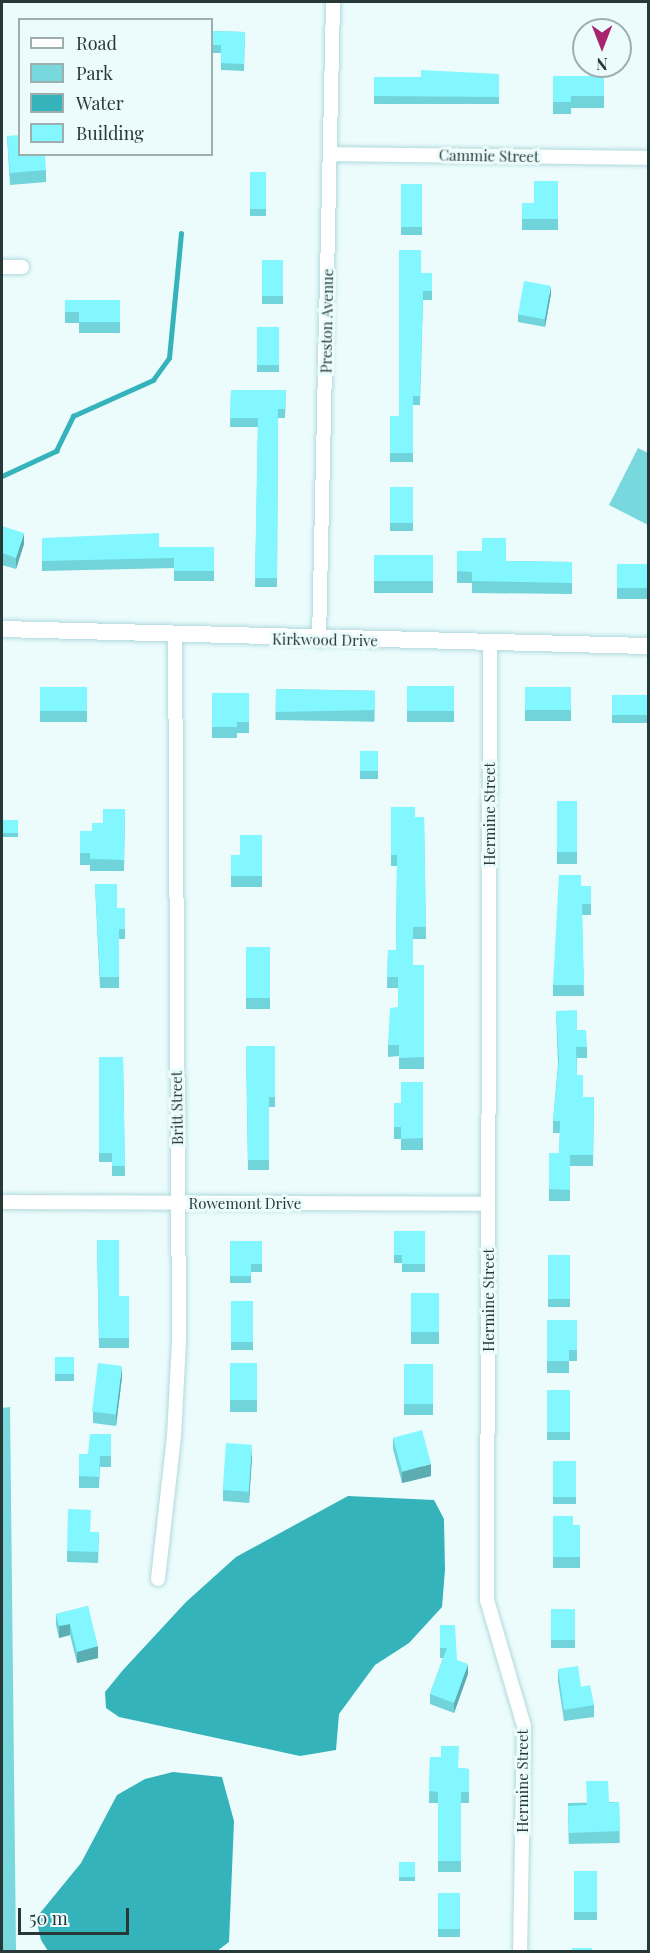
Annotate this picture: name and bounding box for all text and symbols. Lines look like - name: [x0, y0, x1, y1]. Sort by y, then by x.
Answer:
- legend: [18, 18, 213, 156]
- north arrow: [572, 18, 632, 78]
- text: Road: [76, 31, 117, 55]
- text: N: [596, 54, 608, 75]
- text: Park: [76, 61, 113, 85]
- text: Water: [76, 91, 124, 115]
- text: Building: [76, 121, 144, 145]
- street label: Cammie Street: [439, 146, 539, 166]
- street label: Preston Avenue: [317, 268, 337, 374]
- street label: Kirkwood Drive: [272, 630, 378, 650]
- street label: Hermine Street: [481, 762, 499, 866]
- street label: Britt Street: [167, 1071, 187, 1145]
- street label: Rowemont Drive: [188, 1195, 302, 1213]
- street label: Hermine Street: [480, 1248, 498, 1352]
- street label: Hermine Street: [514, 1729, 532, 1833]
- scale bar: [21, 1896, 132, 1934]
- text: 50 m: [29, 1906, 68, 1930]

